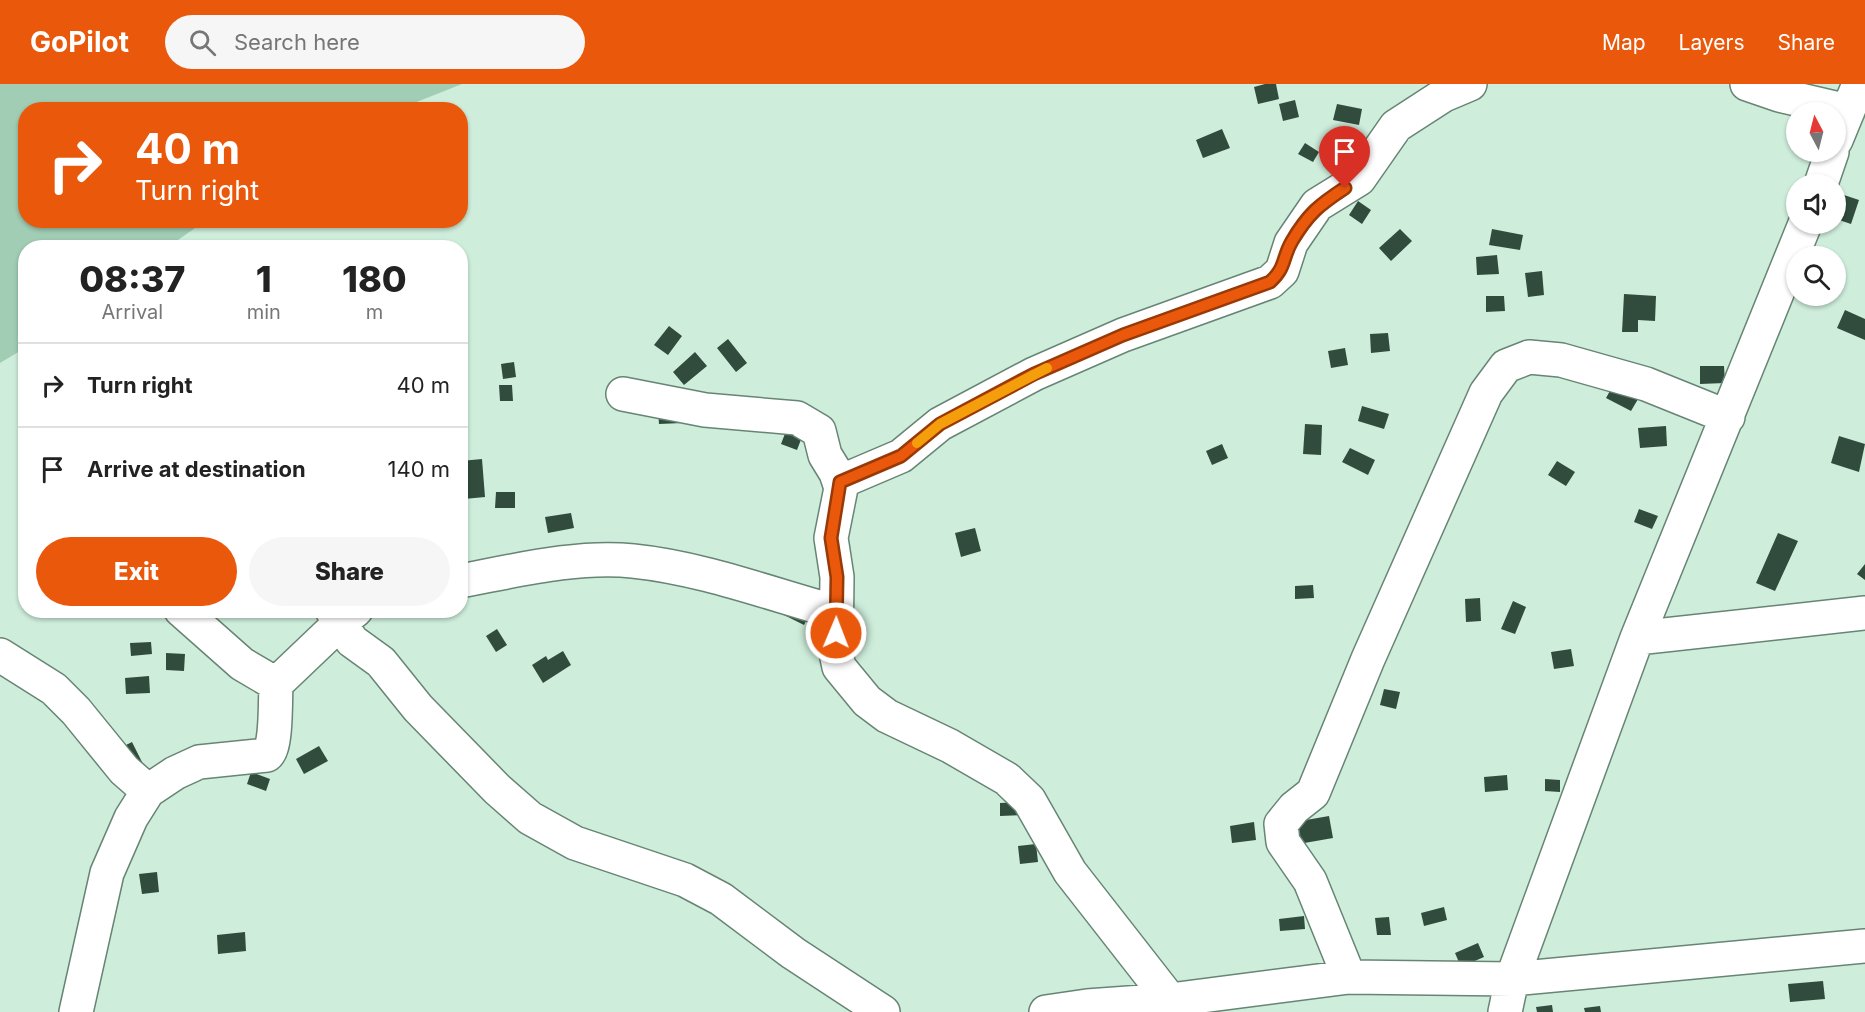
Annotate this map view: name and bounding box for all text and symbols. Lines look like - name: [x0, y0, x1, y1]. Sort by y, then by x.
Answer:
- search box: [165, 15, 585, 69]
- text: GoPilot: [30, 25, 129, 59]
- icon: search: [186, 26, 219, 59]
- text: Search here: [234, 29, 360, 55]
- text: Map: [1602, 30, 1646, 55]
- text: Layers: [1679, 30, 1745, 55]
- text: Share: [1778, 30, 1835, 55]
- north arrow: [1786, 102, 1846, 162]
- map controls: [1786, 102, 1846, 306]
- text: 40 m: [135, 123, 240, 174]
- icon: right: [36, 126, 114, 204]
- pin: [1319, 126, 1370, 188]
- icon: arrive: [1328, 135, 1361, 168]
- text: Turn right: [135, 174, 259, 207]
- button: sound: [1786, 174, 1846, 234]
- button: search: [1786, 246, 1846, 306]
- text: 08:37: [79, 257, 186, 301]
- text: 1: [256, 257, 272, 301]
- text: 180: [342, 257, 407, 301]
- text: Arrival: [102, 300, 163, 324]
- text: min: [247, 300, 281, 324]
- text: m: [366, 300, 383, 324]
- icon: right: [36, 369, 69, 402]
- text: Turn right: [87, 372, 193, 398]
- text: 40 m: [396, 372, 450, 398]
- icon: arrive: [36, 453, 69, 486]
- text: Arrive at destination: [87, 456, 306, 482]
- text: 140 m: [388, 456, 450, 482]
- button: Exit: [36, 537, 237, 606]
- button: Share: [249, 537, 450, 606]
- position arrow: [804, 601, 868, 665]

